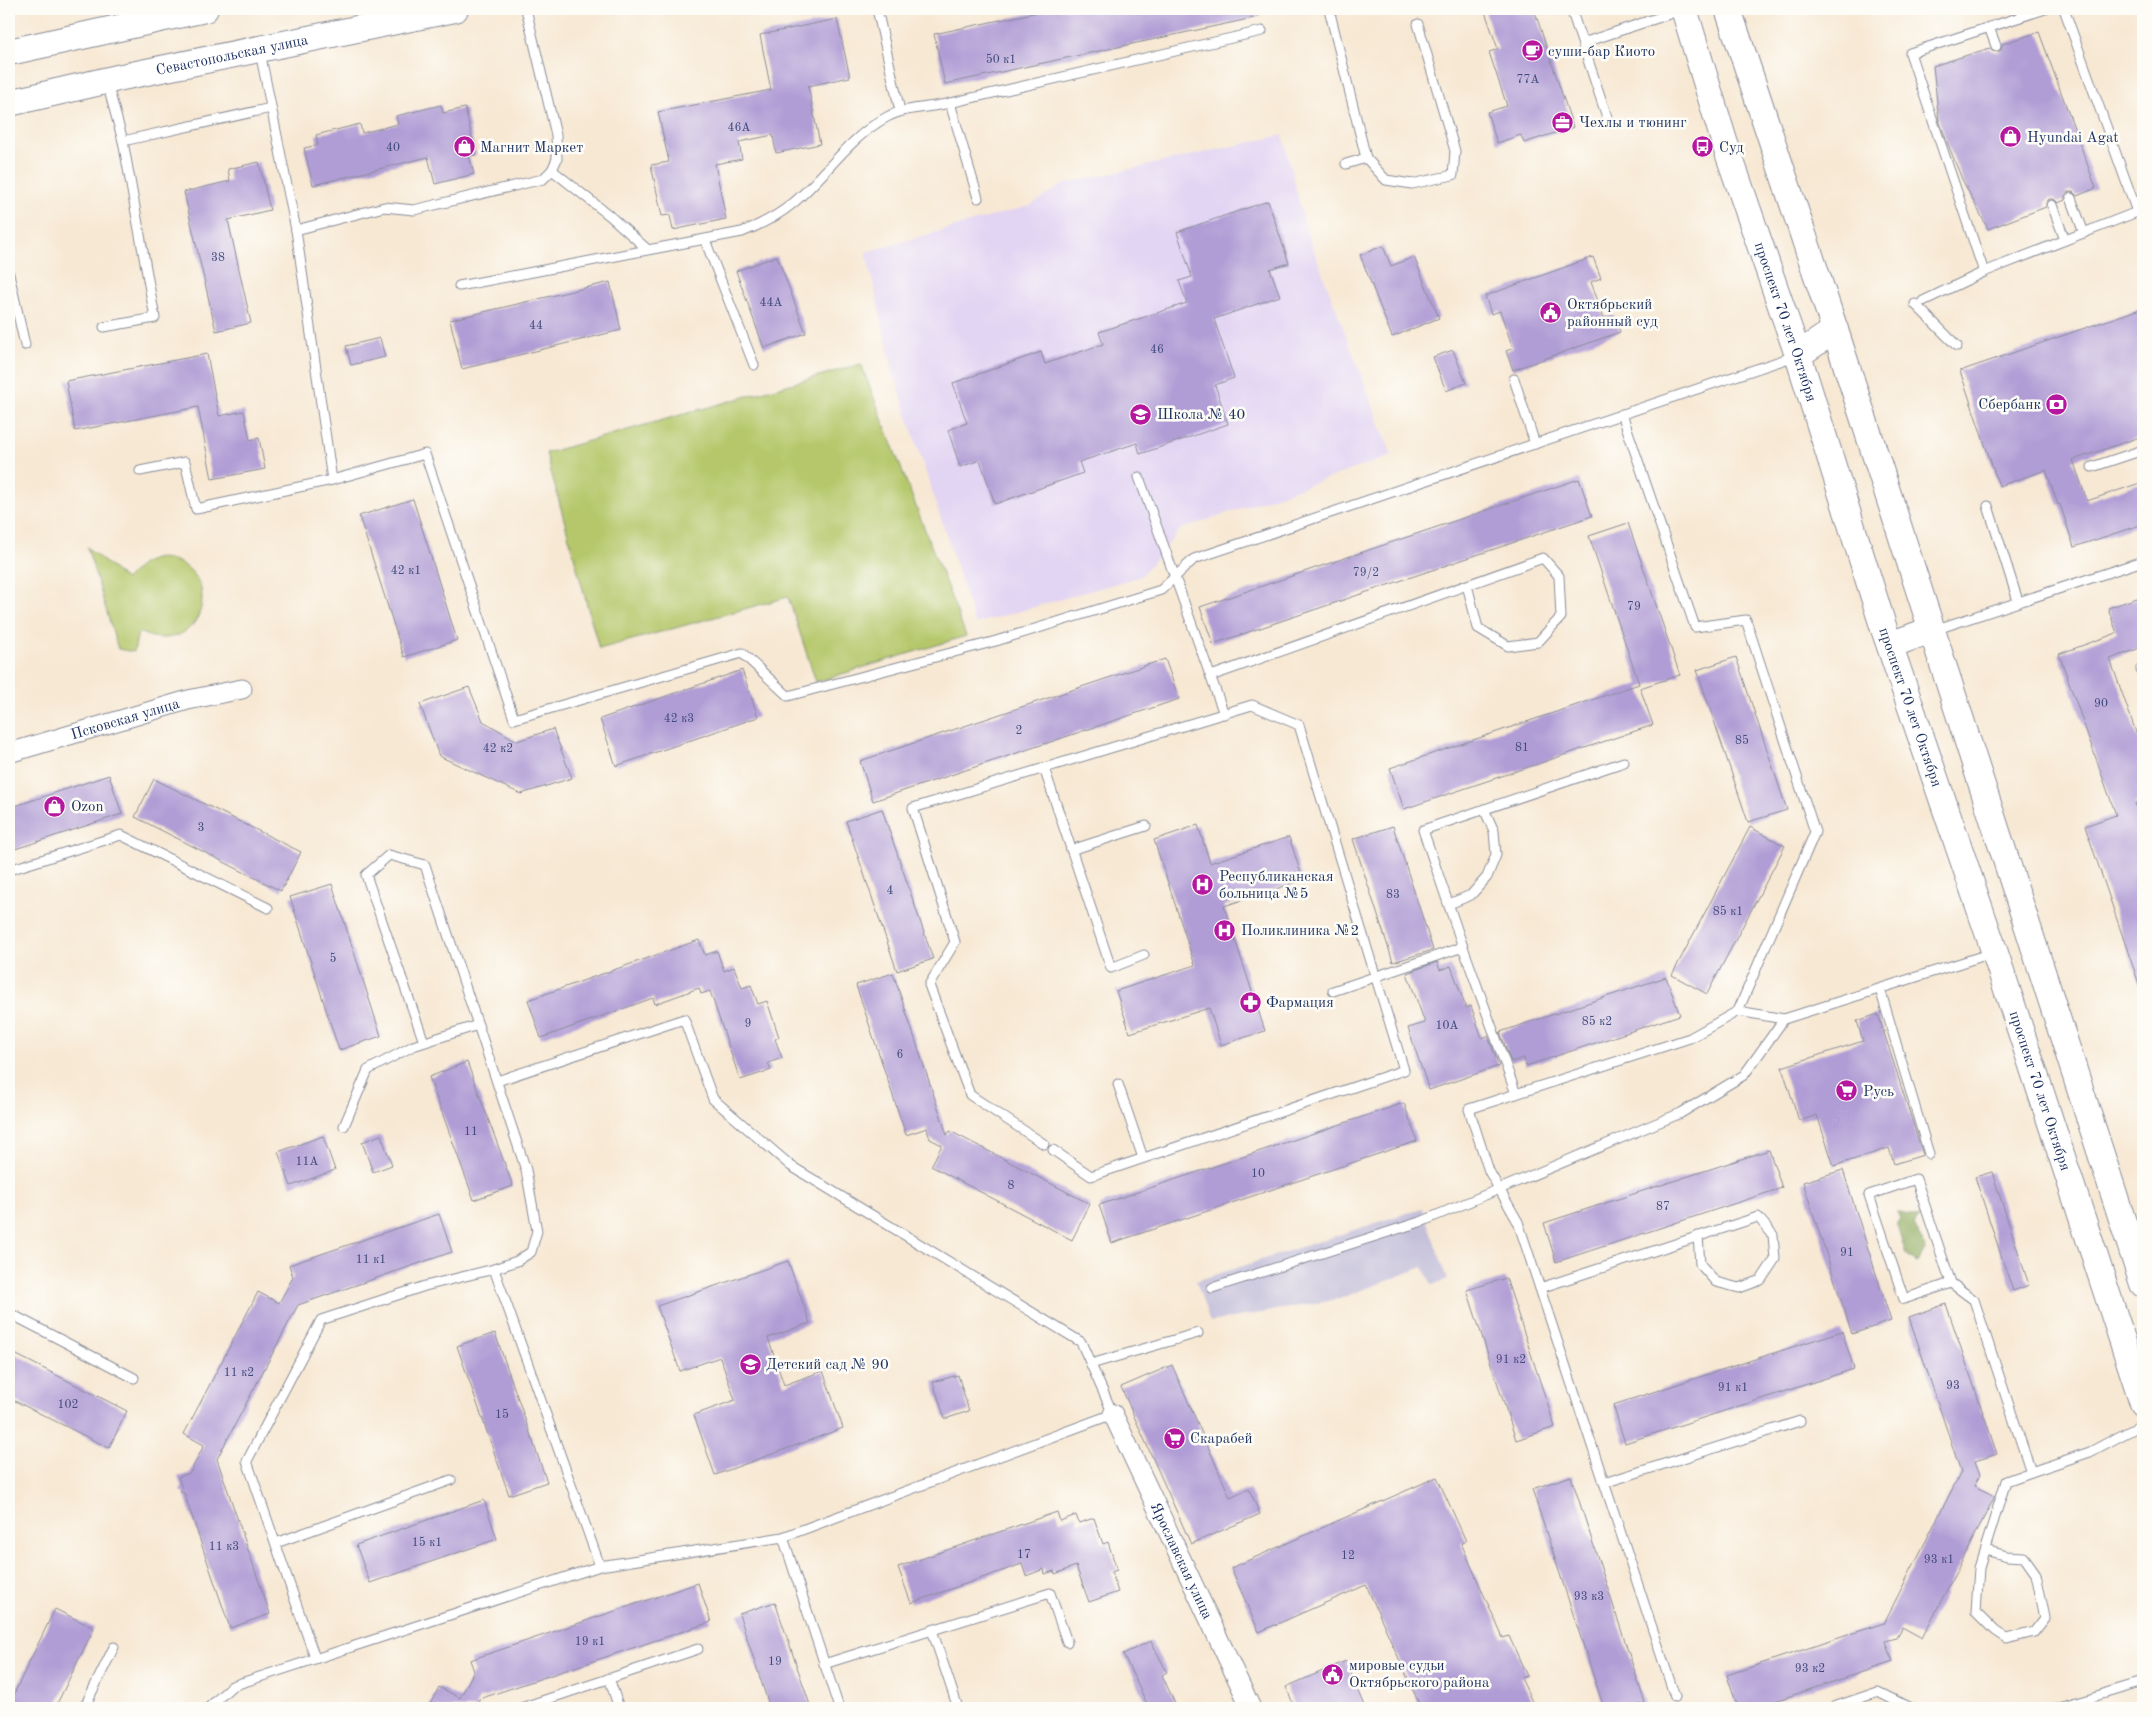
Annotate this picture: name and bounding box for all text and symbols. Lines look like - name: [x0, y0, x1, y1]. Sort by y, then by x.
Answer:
- street label: Севастопольская улица: [155, 33, 310, 79]
- cafe icon: суши-бар Киото: [1520, 39, 1544, 63]
- place label: суши-бар Киото: [1548, 45, 1655, 60]
- house number: 50 к1: [986, 53, 1016, 66]
- house number: 77А: [1516, 74, 1540, 86]
- office icon: Чехлы и тюнинг: [1551, 110, 1575, 134]
- place label: Чехлы и тюнинг: [1579, 116, 1687, 131]
- house number: 46А: [727, 122, 751, 134]
- shop icon: Hyundai Agat: [1999, 125, 2023, 149]
- place label: Hyundai Agat: [2027, 131, 2119, 146]
- shop icon: Магнит Маркет: [452, 135, 476, 159]
- bus stop icon: Суд: [1691, 135, 1715, 159]
- place label: Магнит Маркет: [480, 141, 583, 156]
- place label: Суд: [1719, 141, 1744, 156]
- house number: 40: [386, 142, 400, 154]
- street label: проспект 70 лет Октября: [1751, 241, 1818, 404]
- house number: 38: [211, 252, 225, 264]
- house number: 44А: [759, 297, 783, 309]
- place label: Октябрьский районный суд: [1567, 298, 1658, 330]
- public building icon: Октябрьский районный суд: [1539, 301, 1563, 325]
- house number: 44: [529, 320, 543, 332]
- house number: 46: [1150, 344, 1164, 356]
- bank icon: Сбербанк: [2045, 392, 2069, 416]
- place label: Сбербанк: [1978, 398, 2041, 413]
- school or university icon: Школа № 40: [1129, 402, 1153, 426]
- place label: Школа № 40: [1157, 408, 1245, 423]
- house number: 42 к1: [391, 565, 421, 577]
- house number: 79/2: [1353, 567, 1379, 579]
- house number: 79: [1627, 601, 1641, 613]
- street label: проспект 70 лет Октября: [1875, 626, 1944, 789]
- street label: Псковская улица: [69, 697, 182, 743]
- house number: 90: [2094, 698, 2108, 710]
- house number: 42 к3: [664, 713, 694, 725]
- house number: 2: [1016, 725, 1022, 737]
- house number: 85: [1735, 734, 1749, 747]
- house number: 81: [1515, 742, 1529, 754]
- house number: 42 к2: [483, 743, 513, 755]
- shop icon: Ozon: [43, 794, 67, 818]
- place label: Ozon: [71, 800, 104, 815]
- house number: 3: [198, 822, 204, 834]
- place label: Республиканская больница №5: [1219, 870, 1334, 902]
- hospital icon: Республиканская больница №5: [1191, 873, 1215, 897]
- house number: 4: [887, 885, 894, 897]
- house number: 83: [1386, 889, 1400, 901]
- house number: 85 к1: [1713, 905, 1743, 918]
- hospital icon: Поликлиника №2: [1213, 918, 1237, 942]
- place label: Поликлиника №2: [1241, 924, 1359, 939]
- house number: 5: [330, 952, 337, 965]
- pharmacy icon: Фармация: [1238, 990, 1262, 1014]
- place label: Фармация: [1266, 996, 1334, 1011]
- street label: проспект 70 лет Октября: [2006, 1009, 2072, 1173]
- house number: 85 к2: [1582, 1015, 1612, 1028]
- house number: 9: [745, 1018, 751, 1030]
- house number: 10А: [1435, 1020, 1459, 1032]
- house number: 6: [897, 1049, 904, 1061]
- supermarket icon: Русь: [1835, 1079, 1859, 1103]
- place label: Русь: [1863, 1085, 1894, 1100]
- house number: 11: [464, 1126, 478, 1138]
- house number: 11А: [295, 1156, 319, 1168]
- house number: 10: [1251, 1168, 1265, 1180]
- house number: 8: [1008, 1180, 1015, 1192]
- house number: 87: [1656, 1201, 1670, 1213]
- house number: 91: [1840, 1247, 1854, 1259]
- house number: 11 к1: [356, 1254, 386, 1266]
- school or university icon: Детский сад № 90: [738, 1352, 762, 1376]
- house number: 91 к2: [1496, 1354, 1526, 1366]
- place label: Детский сад № 90: [766, 1358, 889, 1373]
- house number: 11 к2: [224, 1367, 254, 1379]
- house number: 93: [1946, 1380, 1960, 1392]
- house number: 91 к1: [1718, 1382, 1748, 1394]
- house number: 102: [58, 1399, 78, 1411]
- house number: 15: [495, 1408, 509, 1421]
- supermarket icon: Скарабей: [1162, 1426, 1186, 1450]
- place label: Скарабей: [1190, 1432, 1253, 1447]
- street label: Ярославская улица: [1147, 1501, 1215, 1623]
- house number: 15 к1: [412, 1536, 442, 1549]
- house number: 11 к3: [209, 1541, 239, 1553]
- house number: 17: [1017, 1549, 1031, 1561]
- house number: 12: [1341, 1550, 1355, 1562]
- house number: 93 к1: [1924, 1554, 1954, 1566]
- house number: 93 к3: [1574, 1591, 1604, 1603]
- house number: 19 к1: [575, 1636, 605, 1648]
- house number: 19: [768, 1656, 782, 1668]
- place label: мировые судьи Октябрьского района: [1349, 1659, 1490, 1691]
- public building icon: мировые судьи Октябрьского района: [1321, 1662, 1345, 1686]
- house number: 93 к2: [1795, 1663, 1825, 1675]

